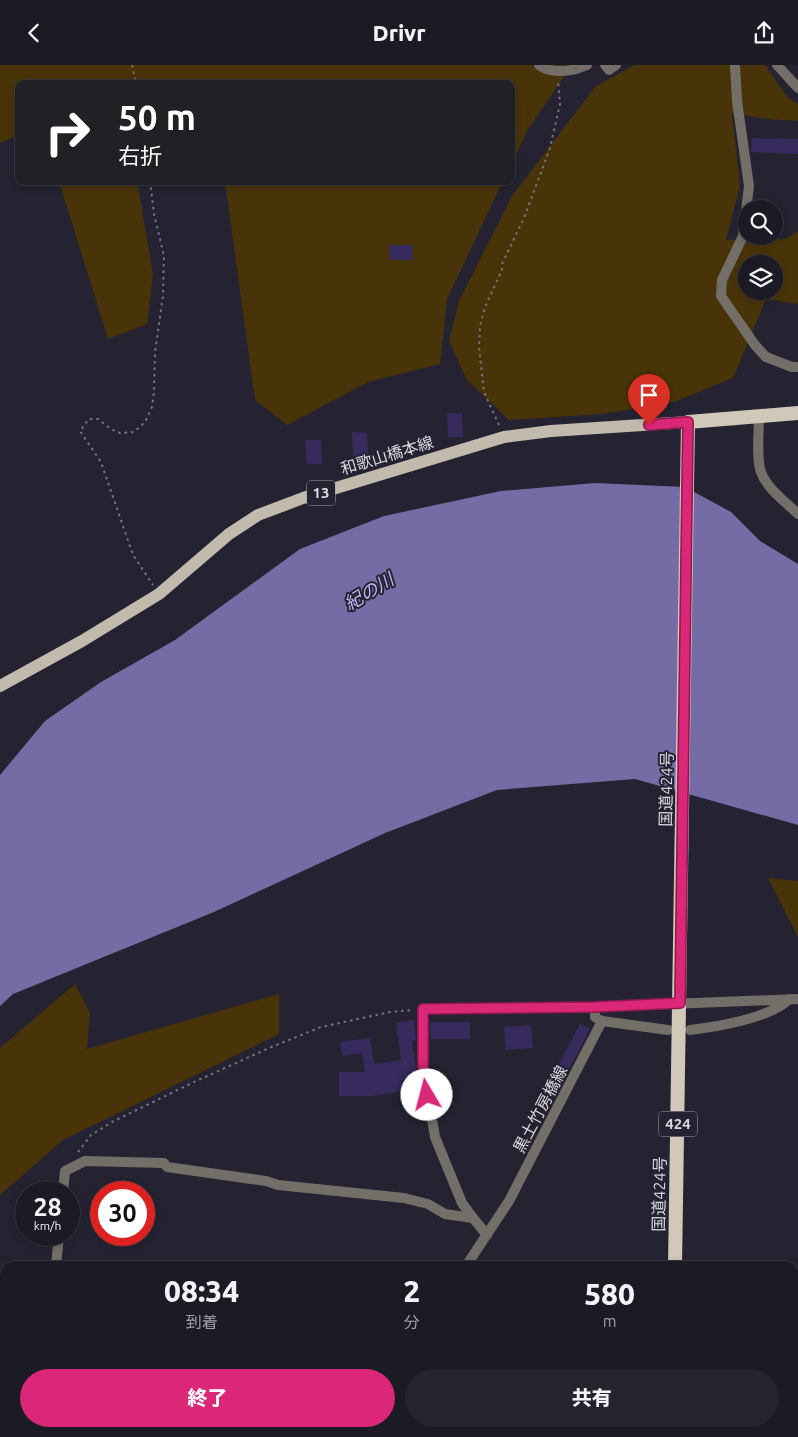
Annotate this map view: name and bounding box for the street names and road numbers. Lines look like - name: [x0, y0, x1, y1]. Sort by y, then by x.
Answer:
- street label: 和歌山橋本線: [338, 432, 436, 478]
- road number: 13: [307, 481, 335, 505]
- street label: 国道424号: [656, 751, 676, 827]
- street label: 黒土竹房橋線: [510, 1062, 570, 1156]
- road number: 424: [659, 1111, 697, 1137]
- street label: 国道424号: [649, 1156, 669, 1232]

